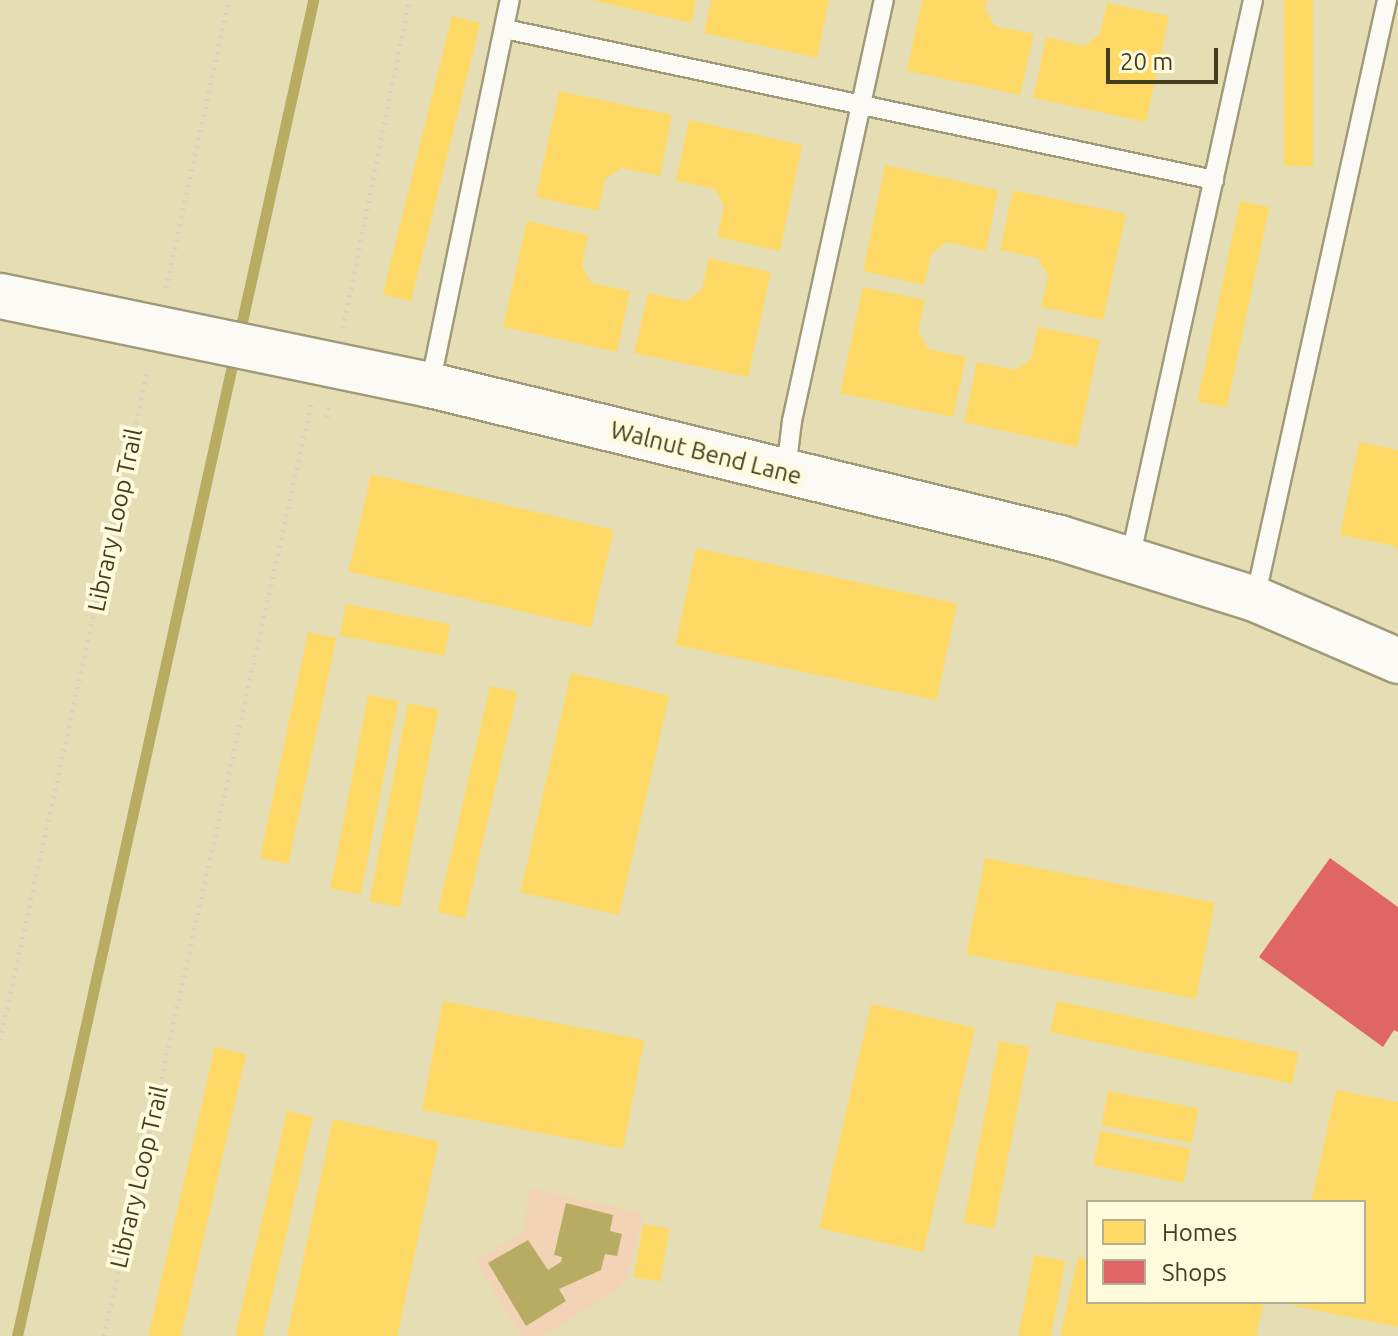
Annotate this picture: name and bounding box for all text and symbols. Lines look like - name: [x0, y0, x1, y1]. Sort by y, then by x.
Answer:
- scale bar: [1110, 32, 1222, 82]
- text: 20 m: [1120, 48, 1173, 75]
- street label: Walnut Bend Lane: [607, 415, 805, 491]
- street label: Library Loop Trail: [82, 426, 148, 614]
- street label: Library Loop Trail: [104, 1083, 174, 1271]
- legend: [1086, 1200, 1366, 1304]
- text: Homes: [1162, 1219, 1237, 1246]
- text: Shops: [1162, 1259, 1227, 1286]

